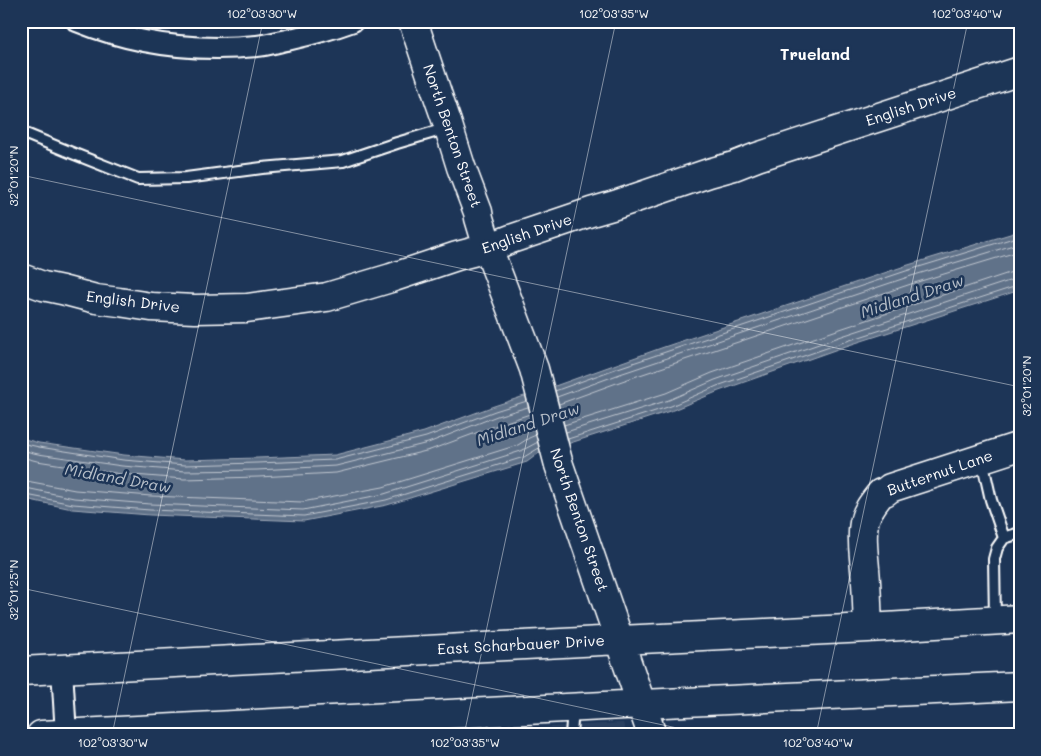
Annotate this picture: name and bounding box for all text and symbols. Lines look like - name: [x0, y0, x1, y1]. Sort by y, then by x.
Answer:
- text: 102°03'30"W: [227, 5, 297, 21]
- text: 102°03'35"W: [579, 5, 649, 21]
- text: 102°03'40"W: [932, 5, 1002, 21]
- district label: Trueland: [780, 43, 850, 64]
- street label: North Benton Street: [419, 61, 487, 210]
- street label: English Drive: [863, 82, 959, 130]
- text: 32°01'20"N: [5, 146, 21, 206]
- street label: English Drive: [479, 208, 574, 258]
- water label: Midland Draw: [858, 269, 967, 322]
- street label: English Drive: [85, 285, 181, 317]
- text: 32°01'20"N: [1018, 356, 1034, 416]
- water label: Midland Draw: [474, 397, 583, 450]
- street label: North Benton Street: [546, 445, 614, 594]
- street label: Butternut Lane: [884, 445, 995, 499]
- water label: Midland Draw: [63, 458, 173, 497]
- text: 32°01'25"N: [5, 560, 21, 620]
- street label: East Scharbauer Drive: [437, 630, 605, 658]
- text: 102°03'30"W: [78, 734, 148, 750]
- text: 102°03'35"W: [430, 734, 500, 750]
- text: 102°03'40"W: [783, 734, 853, 750]

